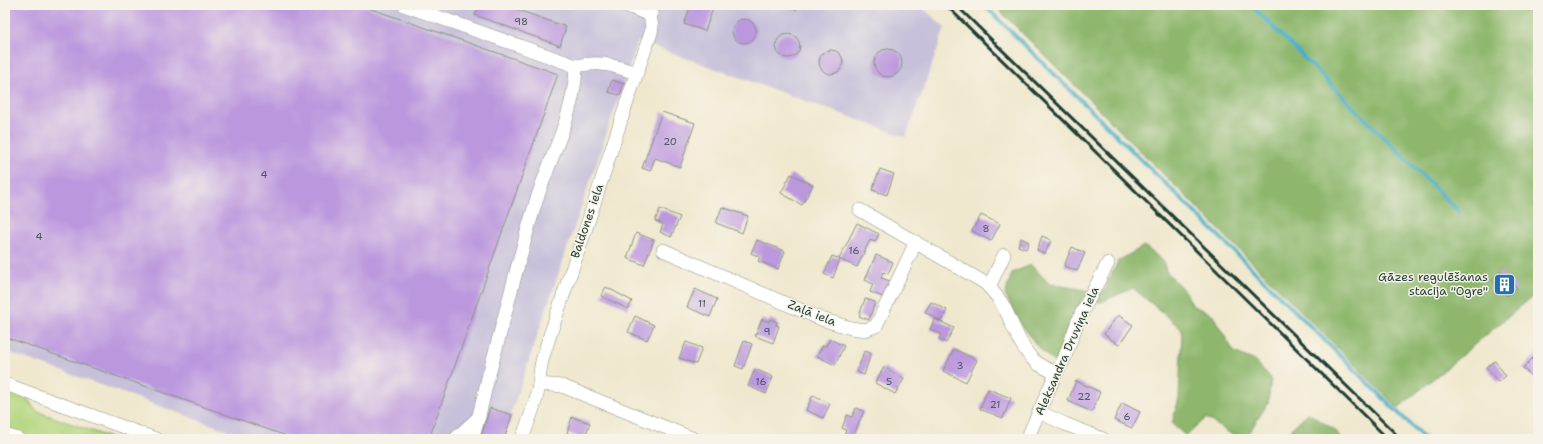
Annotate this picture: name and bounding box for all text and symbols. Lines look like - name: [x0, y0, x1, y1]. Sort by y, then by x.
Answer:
- house number: 98: [514, 15, 528, 28]
- house number: 20: [663, 135, 677, 148]
- house number: 4: [261, 168, 268, 181]
- street label: Baldones iela: [567, 181, 607, 260]
- house number: 8: [983, 222, 990, 235]
- house number: 4: [36, 230, 43, 243]
- house number: 16: [849, 244, 859, 257]
- place label: Gāzes regulēšanas stacija "Ogre": [1378, 269, 1488, 299]
- building icon: Gāzes regulēšanas stacija "Ogre": [1491, 271, 1517, 297]
- street label: Aleksandra Druviņa iela: [1031, 284, 1103, 418]
- street label: Zaļā iela: [786, 296, 839, 330]
- house number: 11: [698, 297, 706, 310]
- house number: 9: [764, 325, 771, 338]
- house number: 3: [957, 359, 964, 372]
- house number: 16: [756, 375, 766, 388]
- house number: 5: [886, 375, 892, 388]
- house number: 22: [1077, 390, 1091, 403]
- house number: 21: [990, 398, 1000, 411]
- house number: 6: [1124, 410, 1131, 423]

